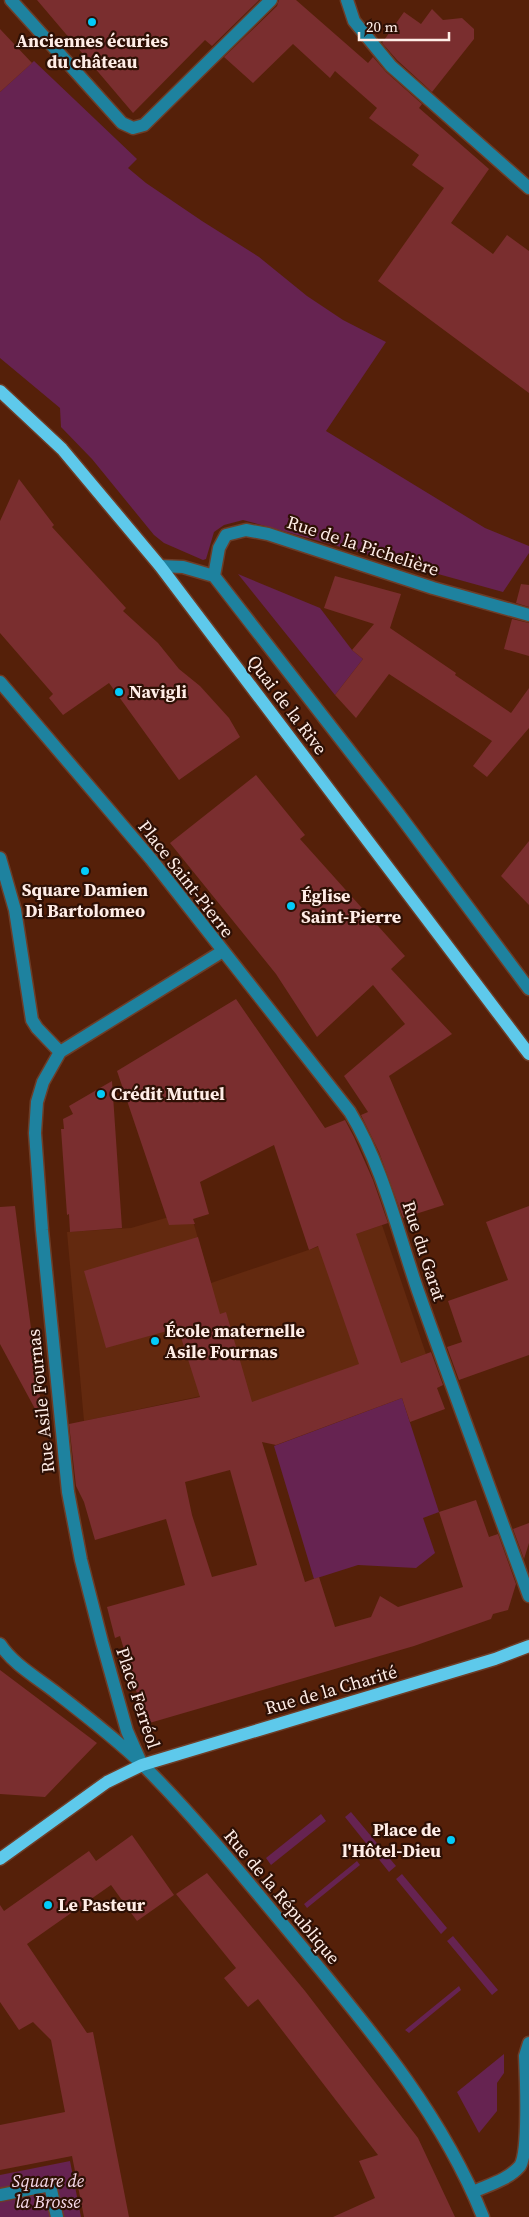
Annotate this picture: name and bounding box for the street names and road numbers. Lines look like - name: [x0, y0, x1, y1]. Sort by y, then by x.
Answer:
- street label: Rue de la Pichelière: [284, 509, 442, 582]
- street label: Quai de la Rive: [242, 650, 333, 760]
- street label: Place Saint-Pierre: [133, 815, 240, 943]
- street label: Rue du Garat: [397, 1198, 452, 1304]
- street label: Rue Asile Fournas: [21, 1328, 60, 1474]
- street label: Place Ferréol: [110, 1644, 167, 1752]
- street label: Rue de la Charité: [262, 1659, 400, 1720]
- street label: Rue de la République: [218, 1824, 346, 1969]

